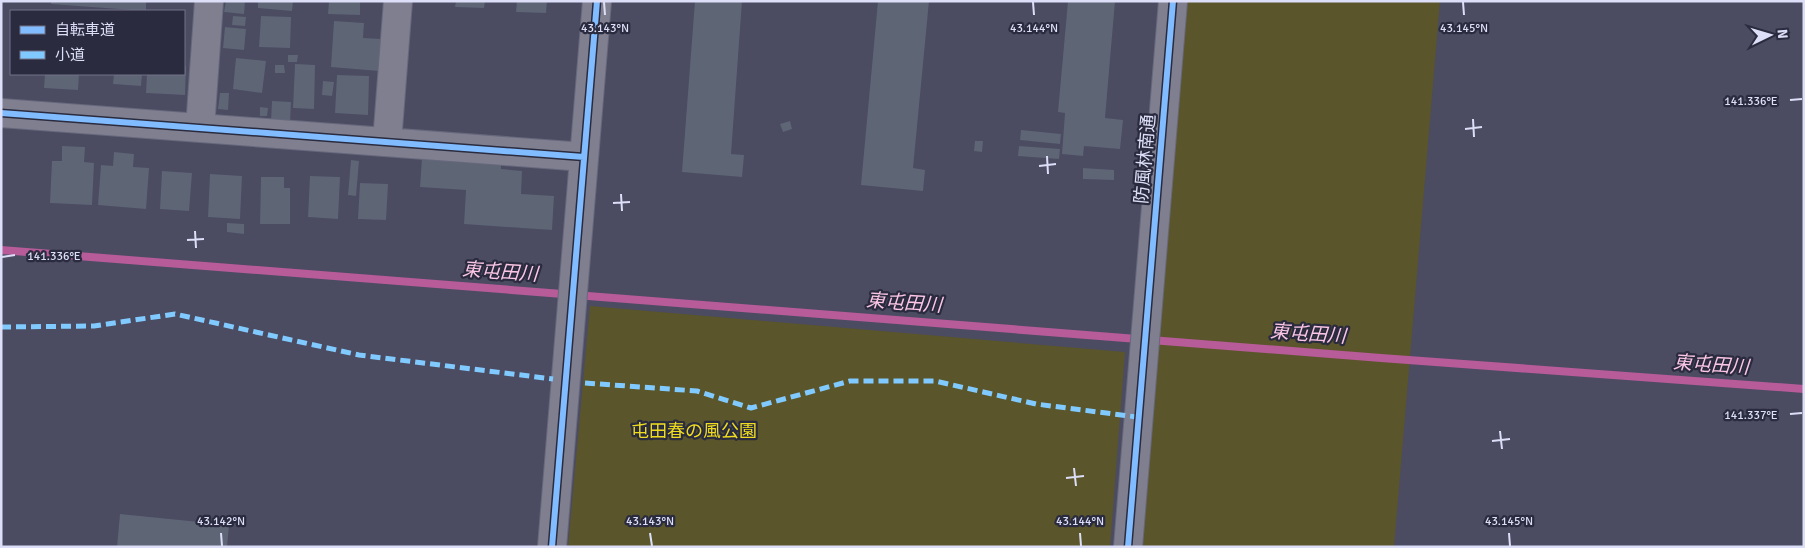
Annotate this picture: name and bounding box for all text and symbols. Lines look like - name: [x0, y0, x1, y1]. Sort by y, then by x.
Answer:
- legend: [10, 10, 185, 75]
- north arrow: [1745, 10, 1795, 60]
- text: 自転車道: [55, 21, 115, 39]
- text: 43.143°N: [581, 21, 629, 36]
- text: 43.144°N: [1010, 21, 1058, 36]
- text: 43.145°N: [1440, 21, 1488, 36]
- text: N: [1774, 28, 1791, 40]
- text: 小道: [55, 46, 85, 64]
- text: 141.336°E: [1724, 94, 1778, 109]
- street label: 防風林南通: [1130, 113, 1160, 205]
- text: 141.336°E: [27, 249, 81, 264]
- water label: 東屯田川: [461, 257, 541, 287]
- water label: 東屯田川: [865, 288, 945, 318]
- water label: 東屯田川: [1269, 319, 1349, 349]
- water label: 東屯田川: [1672, 350, 1752, 380]
- text: 141.337°E: [1724, 408, 1778, 423]
- park label: 屯田春の風公園: [631, 420, 757, 442]
- text: 43.142°N: [197, 514, 245, 529]
- text: 43.143°N: [626, 514, 674, 529]
- text: 43.144°N: [1056, 514, 1104, 529]
- text: 43.145°N: [1485, 514, 1533, 529]

